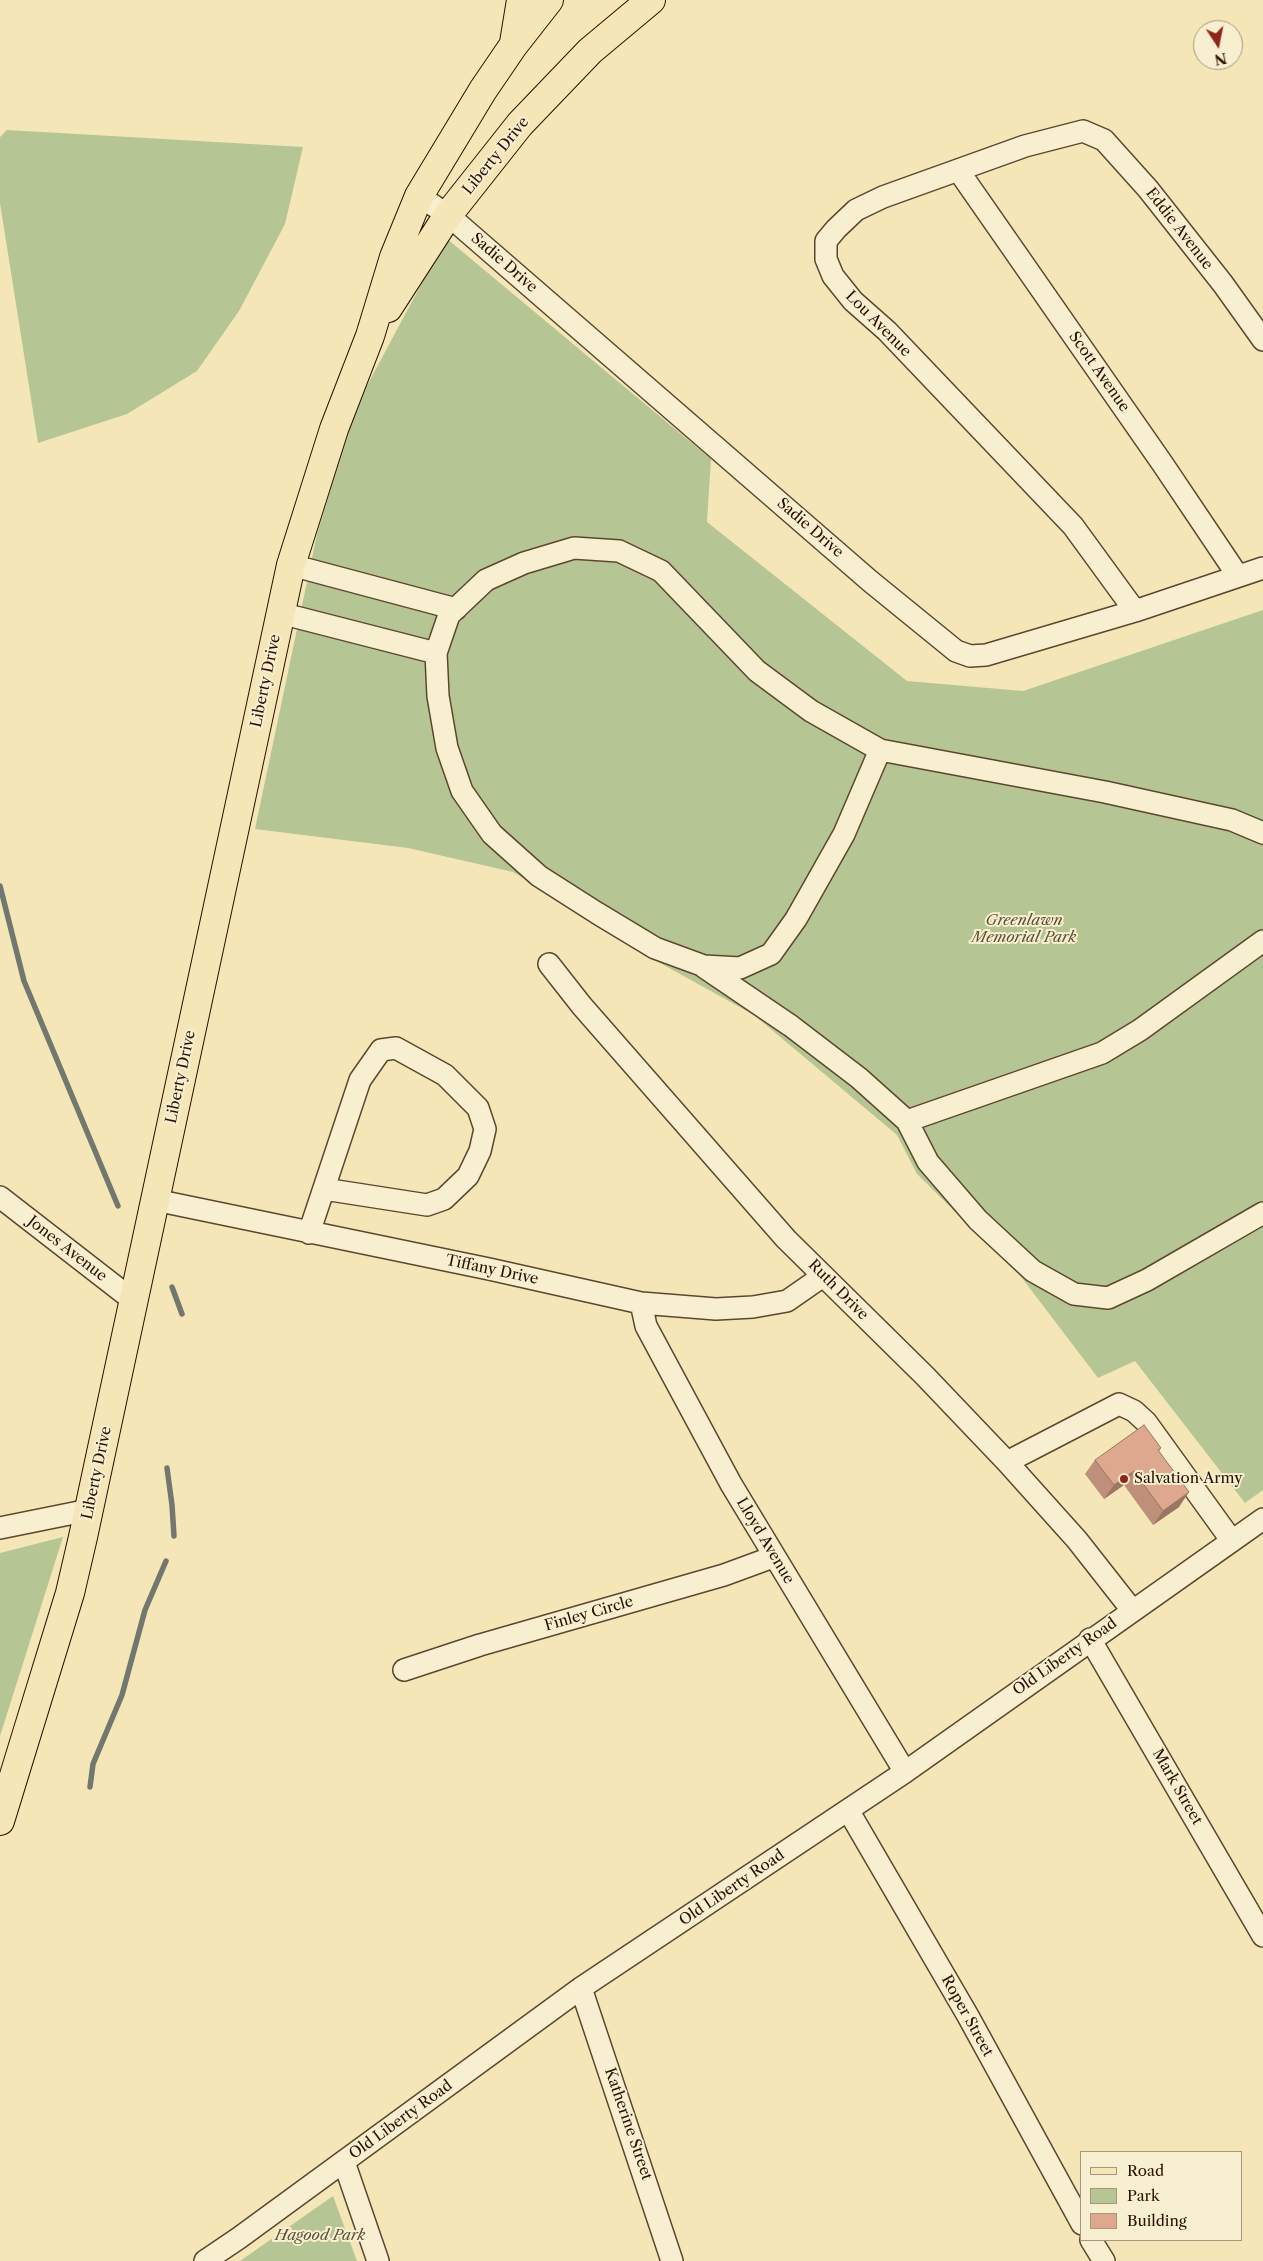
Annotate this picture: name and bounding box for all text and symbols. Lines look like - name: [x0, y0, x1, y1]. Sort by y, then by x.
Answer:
- north arrow: [1193, 20, 1243, 70]
- text: N: [1213, 49, 1228, 69]
- street label: Liberty Drive: [459, 114, 533, 198]
- street label: Eddie Avenue: [1141, 184, 1217, 274]
- street label: Sadie Drive: [467, 229, 541, 297]
- street label: Lou Avenue: [841, 287, 915, 361]
- street label: Scott Avenue: [1065, 328, 1133, 416]
- street label: Sadie Drive: [773, 494, 847, 562]
- street label: Liberty Drive: [247, 633, 285, 729]
- park label: Greenlawn Memorial Park: [972, 912, 1076, 947]
- street label: Liberty Drive: [162, 1029, 200, 1125]
- street label: Jones Avenue: [24, 1212, 110, 1286]
- street label: Tiffany Drive: [444, 1251, 540, 1289]
- street label: Ruth Drive: [804, 1256, 872, 1324]
- street label: Liberty Drive: [78, 1425, 116, 1521]
- place label: Salvation Army: [1134, 1470, 1243, 1488]
- marker: Salvation Army: [1118, 1473, 1130, 1485]
- street label: Lloyd Avenue: [732, 1495, 798, 1587]
- street label: Finley Circle: [543, 1593, 635, 1635]
- street label: Old Liberty Road: [1010, 1614, 1120, 1700]
- street label: Mark Street: [1148, 1746, 1206, 1828]
- street label: Old Liberty Road: [676, 1846, 788, 1930]
- street label: Roper Street: [937, 1972, 997, 2060]
- street label: Katherine Street: [600, 2065, 656, 2183]
- street label: Old Liberty Road: [346, 2077, 456, 2163]
- legend: [1080, 2151, 1243, 2241]
- text: Road: [1127, 2161, 1164, 2180]
- text: Park: [1127, 2186, 1160, 2205]
- text: Building: [1127, 2211, 1187, 2230]
- park label: Hagood Park: [275, 2227, 365, 2245]

